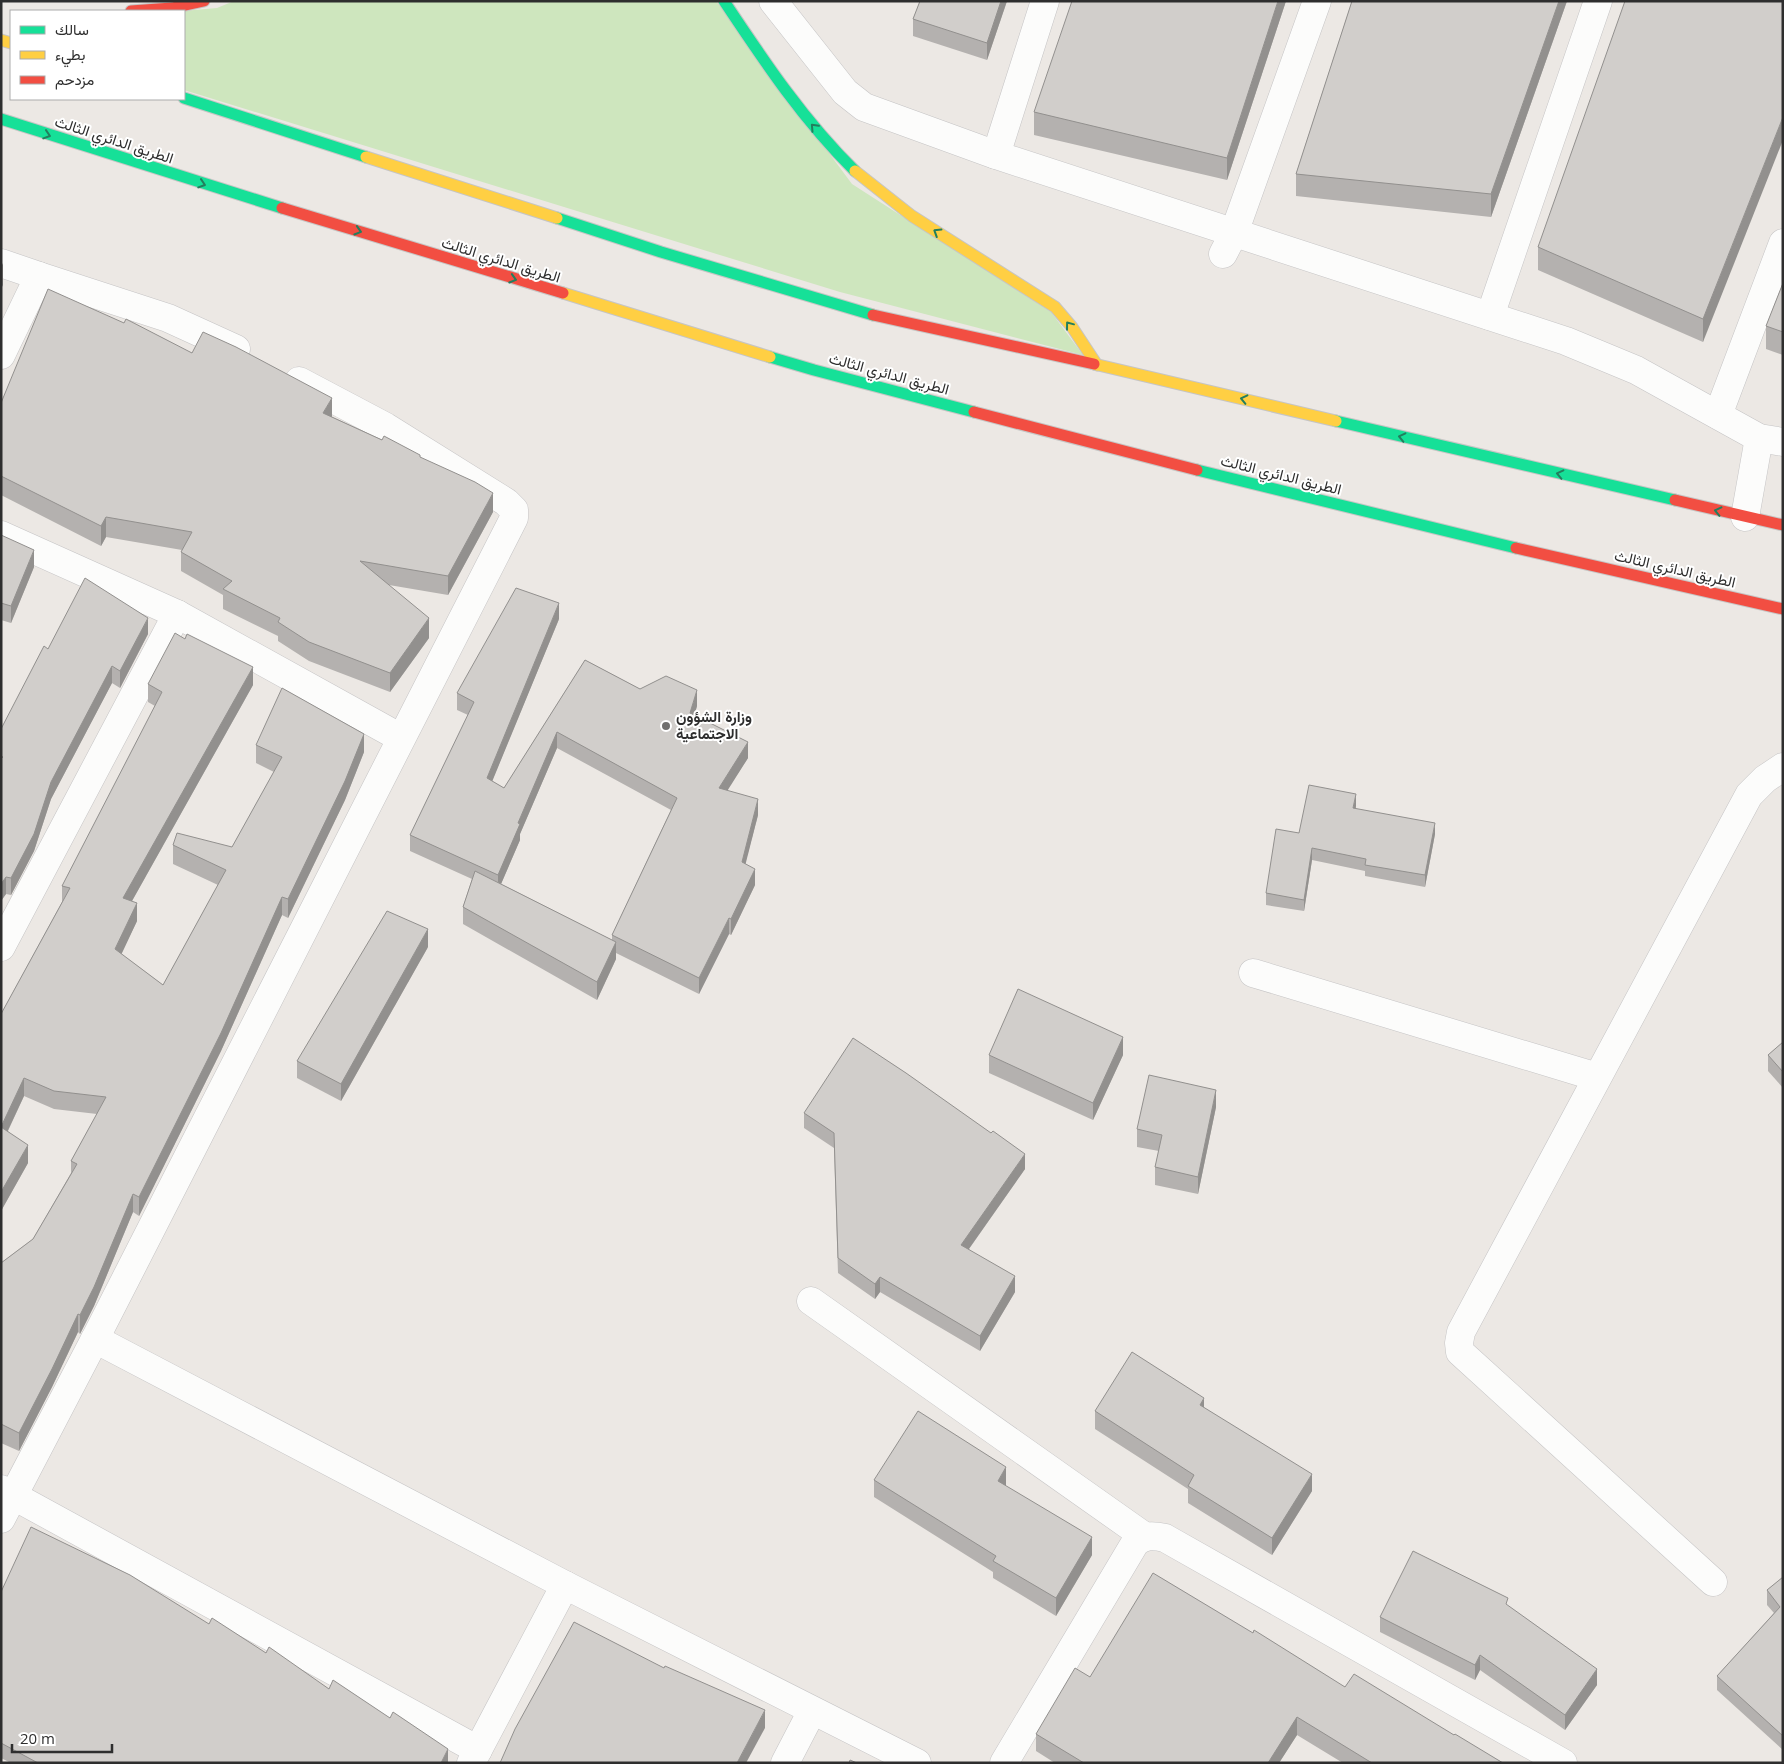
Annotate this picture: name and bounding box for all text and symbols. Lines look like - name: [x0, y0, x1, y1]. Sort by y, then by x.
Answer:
- legend: [10, 10, 185, 100]
- text: سالك: [55, 19, 89, 39]
- text: بطيء: [55, 44, 85, 68]
- text: مزدحم: [55, 69, 94, 90]
- street label: الطريق الدائري الثالث: [51, 110, 176, 171]
- one-way arrow: [811, 124, 820, 133]
- one-way arrow: [43, 129, 51, 139]
- one-way arrow: [198, 178, 206, 188]
- one-way arrow: [353, 226, 361, 236]
- one-way arrow: [933, 229, 943, 238]
- street label: الطريق الدائري الثالث: [438, 231, 563, 291]
- one-way arrow: [508, 273, 517, 283]
- one-way arrow: [1066, 321, 1075, 331]
- street label: الطريق الدائري الثالث: [826, 347, 952, 403]
- one-way arrow: [1239, 394, 1248, 405]
- one-way arrow: [1397, 432, 1406, 443]
- street label: الطريق الدائري الثالث: [1218, 449, 1344, 503]
- one-way arrow: [1555, 469, 1564, 480]
- one-way arrow: [1714, 506, 1723, 517]
- street label: الطريق الدائري الثالث: [1612, 544, 1738, 596]
- place label: وزارة الشؤون الاجتماعية: [676, 706, 752, 743]
- marker: وزارة الشؤون الاجتماعية: [660, 720, 672, 732]
- scale bar: [12, 1722, 112, 1754]
- text: 20 m: [20, 1728, 55, 1748]

